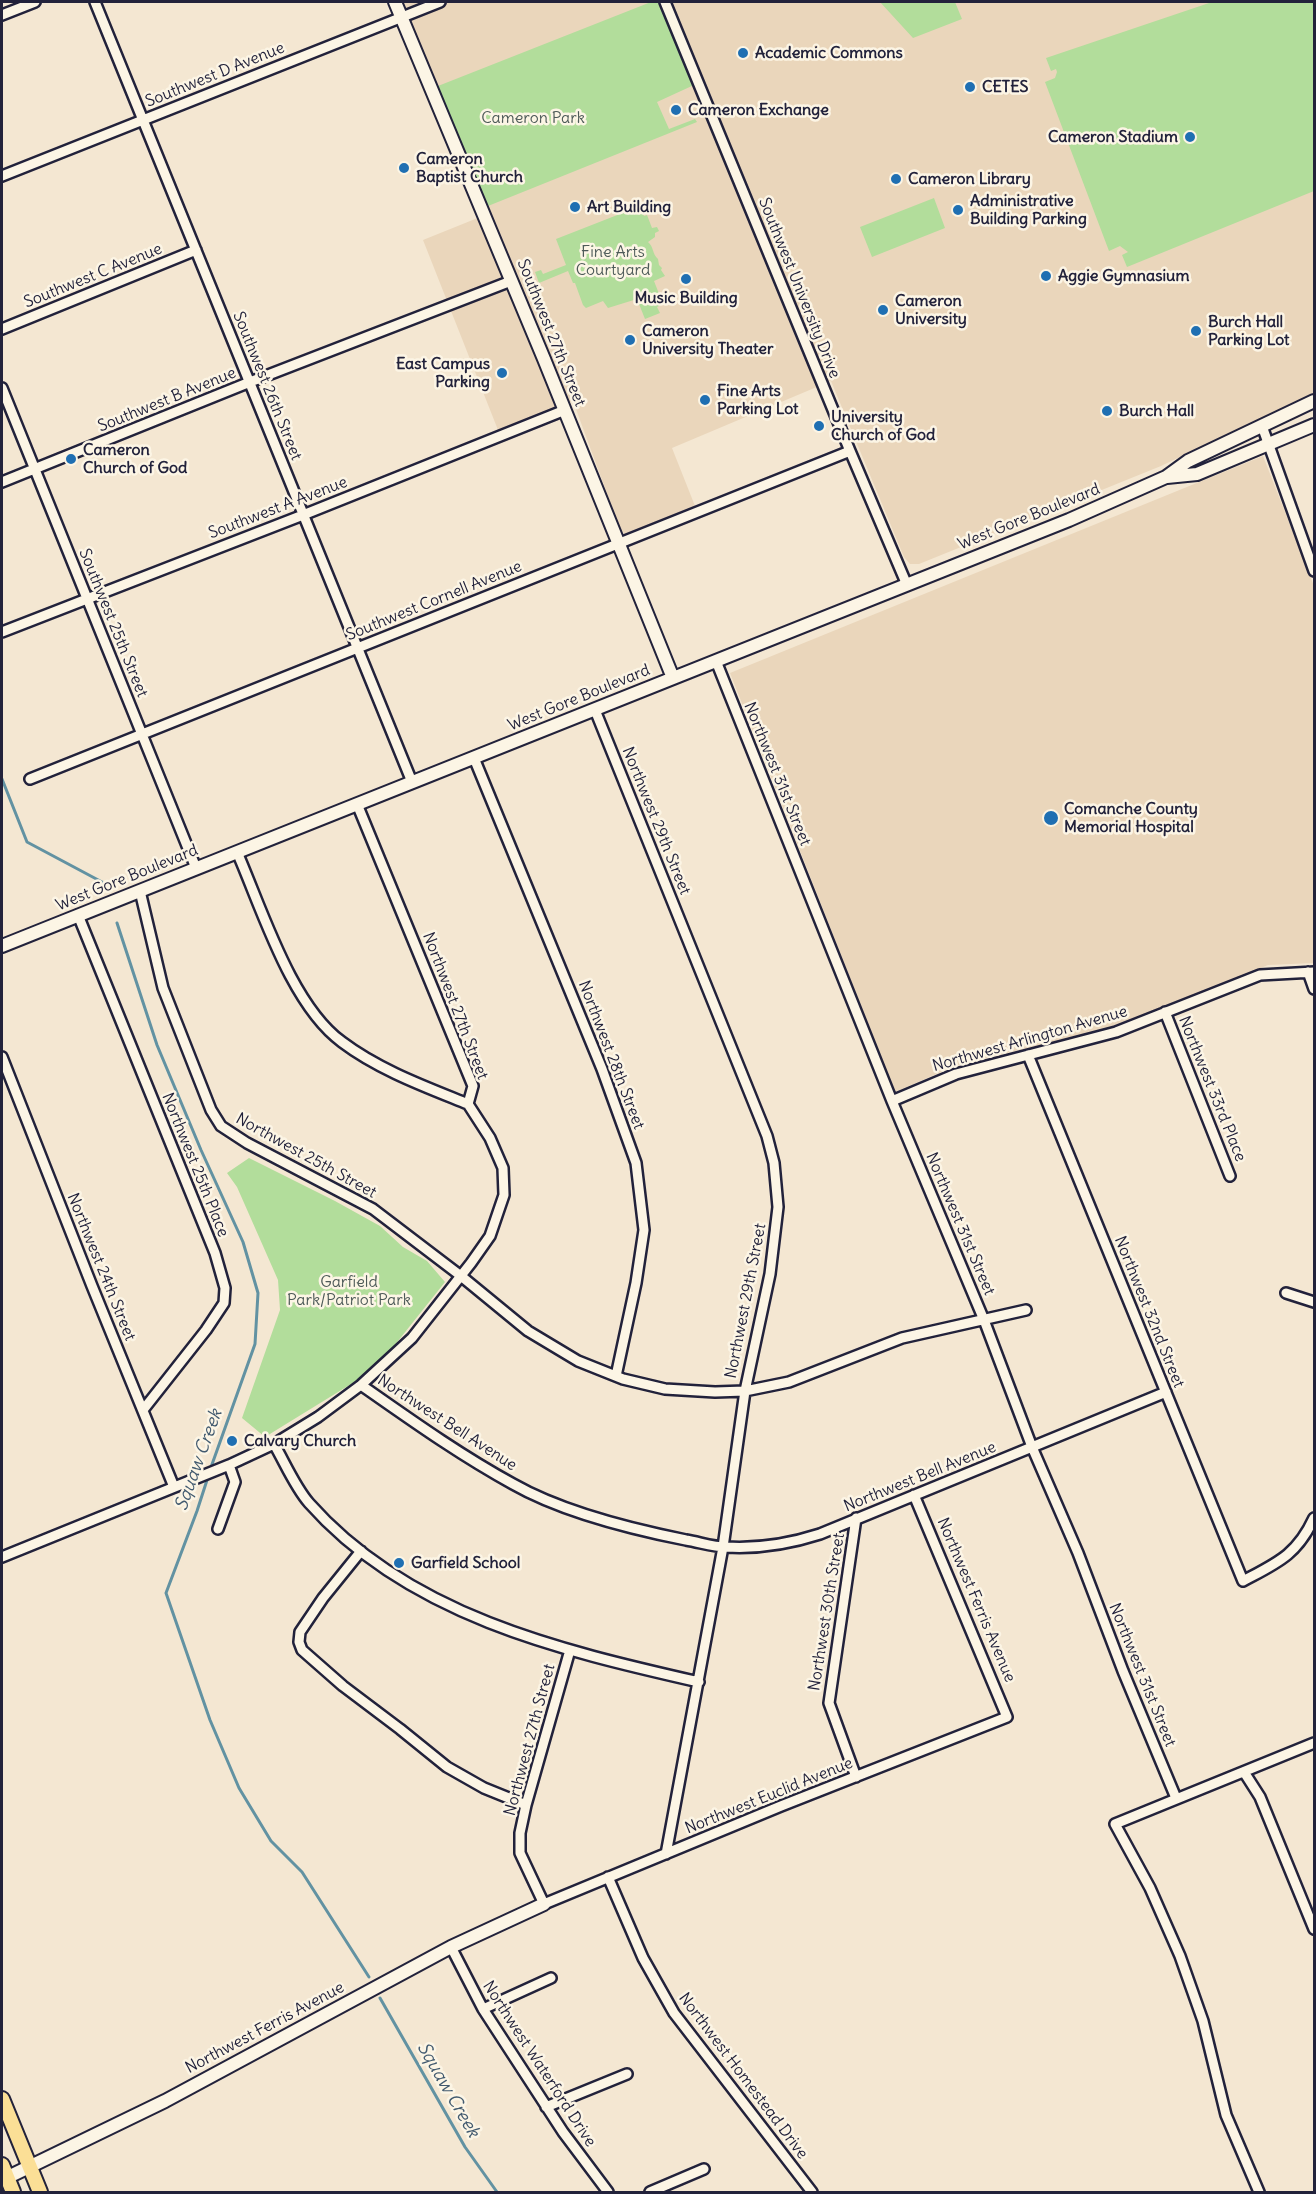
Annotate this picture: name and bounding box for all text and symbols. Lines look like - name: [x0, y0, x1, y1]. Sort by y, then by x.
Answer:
- street label: Southwest D Avenue: [143, 38, 287, 112]
- place label: Academic Commons: [755, 43, 903, 63]
- marker: Academic Commons: [736, 46, 750, 60]
- place label: CETES: [982, 77, 1028, 97]
- marker: CETES: [963, 80, 977, 94]
- place label: Cameron Exchange: [688, 100, 829, 120]
- marker: Cameron Exchange: [669, 103, 683, 117]
- park label: Cameron Park: [481, 108, 585, 128]
- place label: Cameron Stadium: [1048, 127, 1178, 147]
- marker: Cameron Stadium: [1183, 130, 1197, 144]
- place label: Cameron Baptist Church: [416, 149, 523, 187]
- marker: Cameron Baptist Church: [397, 161, 411, 175]
- place label: Cameron Library: [908, 169, 1031, 189]
- marker: Cameron Library: [889, 172, 903, 186]
- place label: Administrative Building Parking: [970, 191, 1087, 229]
- street label: Southwest University Drive: [754, 195, 844, 381]
- place label: Art Building: [587, 197, 671, 217]
- marker: Art Building: [568, 200, 582, 214]
- marker: Administrative Building Parking: [951, 203, 965, 217]
- street label: Southwest C Avenue: [21, 239, 165, 313]
- park label: Fine Arts Courtyard: [576, 242, 650, 280]
- street label: Southwest 27th Street: [513, 257, 589, 409]
- place label: Aggie Gymnasium: [1058, 266, 1189, 286]
- marker: Aggie Gymnasium: [1039, 269, 1053, 283]
- marker: Music Building: [679, 272, 693, 286]
- place label: Music Building: [634, 288, 738, 308]
- place label: Cameron University: [895, 291, 967, 329]
- marker: Cameron University: [876, 303, 890, 317]
- street label: Southwest 26th Street: [228, 309, 306, 463]
- place label: Burch Hall Parking Lot: [1208, 312, 1289, 350]
- place label: Cameron University Theater: [642, 321, 773, 359]
- marker: Burch Hall Parking Lot: [1189, 324, 1203, 338]
- marker: Cameron University Theater: [623, 333, 637, 347]
- place label: East Campus Parking: [396, 354, 490, 392]
- street label: Southwest B Avenue: [95, 364, 239, 436]
- marker: East Campus Parking: [495, 366, 509, 380]
- place label: Fine Arts Parking Lot: [717, 381, 798, 419]
- marker: Fine Arts Parking Lot: [698, 393, 712, 407]
- place label: Burch Hall: [1119, 401, 1194, 421]
- marker: Burch Hall: [1100, 404, 1114, 418]
- place label: University Church of God: [831, 407, 935, 445]
- marker: University Church of God: [812, 419, 826, 433]
- place label: Cameron Church of God: [83, 440, 187, 478]
- marker: Cameron Church of God: [64, 452, 78, 466]
- street label: Southwest A Avenue: [206, 473, 350, 543]
- street label: West Gore Boulevard: [955, 480, 1103, 554]
- street label: Southwest 25th Street: [74, 546, 152, 700]
- street label: Southwest Cornell Avenue: [343, 557, 525, 645]
- street label: West Gore Boulevard: [505, 661, 653, 735]
- street label: Northwest 31st Street: [739, 699, 815, 849]
- street label: Northwest 29th Street: [618, 744, 694, 898]
- place label: Comanche County Memorial Hospital: [1064, 799, 1198, 837]
- marker: Comanche County Memorial Hospital: [1042, 809, 1060, 827]
- street label: West Gore Boulevard: [53, 841, 201, 915]
- street label: Northwest 27th Street: [418, 930, 492, 1082]
- street label: Northwest 28th Street: [574, 978, 648, 1132]
- street label: Northwest Arlington Avenue: [930, 1002, 1130, 1076]
- street label: Northwest 33rd Place: [1174, 1013, 1250, 1165]
- street label: Northwest 25th Place: [157, 1090, 233, 1240]
- street label: Northwest 25th Street: [232, 1109, 380, 1203]
- street label: Northwest 31st Street: [921, 1150, 999, 1298]
- street label: Northwest 24th Street: [63, 1190, 139, 1344]
- street label: Northwest 29th Street: [722, 1222, 770, 1380]
- street label: Northwest 32nd Street: [1110, 1233, 1188, 1391]
- park label: Garfield Park/Patriot Park: [287, 1272, 411, 1310]
- street label: Northwest Bell Avenue: [374, 1371, 520, 1475]
- water label: Squaw Creek: [171, 1406, 227, 1514]
- place label: Calvary Church: [244, 1431, 356, 1451]
- marker: Calvary Church: [225, 1434, 239, 1448]
- street label: Northwest Bell Avenue: [841, 1438, 999, 1516]
- street label: Northwest Ferris Avenue: [933, 1515, 1019, 1685]
- street label: Northwest 30th Street: [805, 1532, 849, 1692]
- place label: Garfield School: [411, 1553, 520, 1573]
- marker: Garfield School: [392, 1556, 406, 1570]
- street label: Northwest 31st Street: [1104, 1600, 1180, 1750]
- street label: Northwest 27th Street: [500, 1662, 560, 1818]
- street label: Northwest Euclid Avenue: [682, 1754, 856, 1838]
- street label: Northwest Ferris Avenue: [182, 1978, 348, 2078]
- street label: Northwest Waterford Drive: [478, 1978, 600, 2150]
- street label: Northwest Homestead Drive: [674, 1989, 812, 2163]
- water label: Squaw Creek: [412, 2039, 484, 2141]

